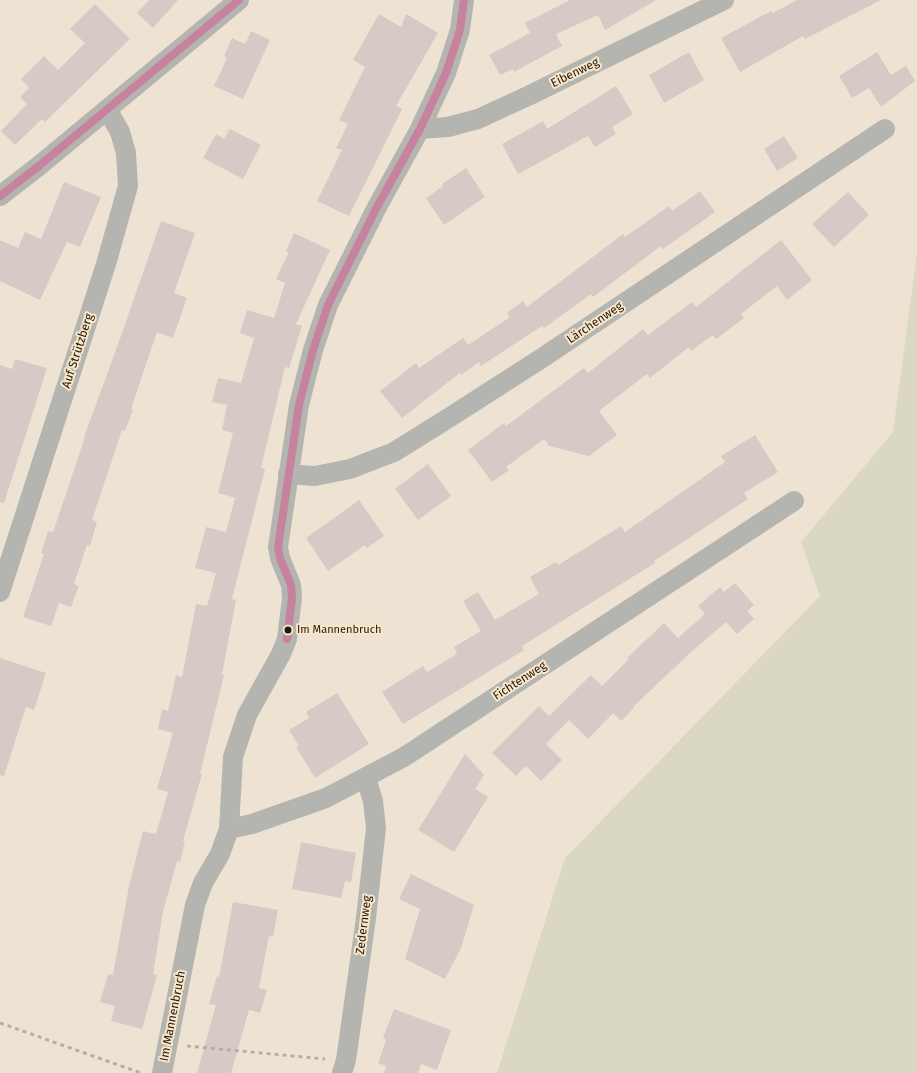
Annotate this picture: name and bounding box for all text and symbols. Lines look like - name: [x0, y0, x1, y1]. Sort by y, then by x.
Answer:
- street label: Eibenweg: [549, 55, 601, 91]
- street label: Lärchenweg: [564, 299, 626, 347]
- street label: Auf Strützberg: [59, 312, 97, 390]
- place label: Im Mannenbruch: [297, 623, 381, 637]
- marker: Im Mannenbruch: [283, 625, 293, 635]
- street label: Fichtenweg: [491, 658, 549, 704]
- street label: Zedernweg: [353, 895, 375, 955]
- street label: Im Mannenbruch: [157, 969, 189, 1063]

